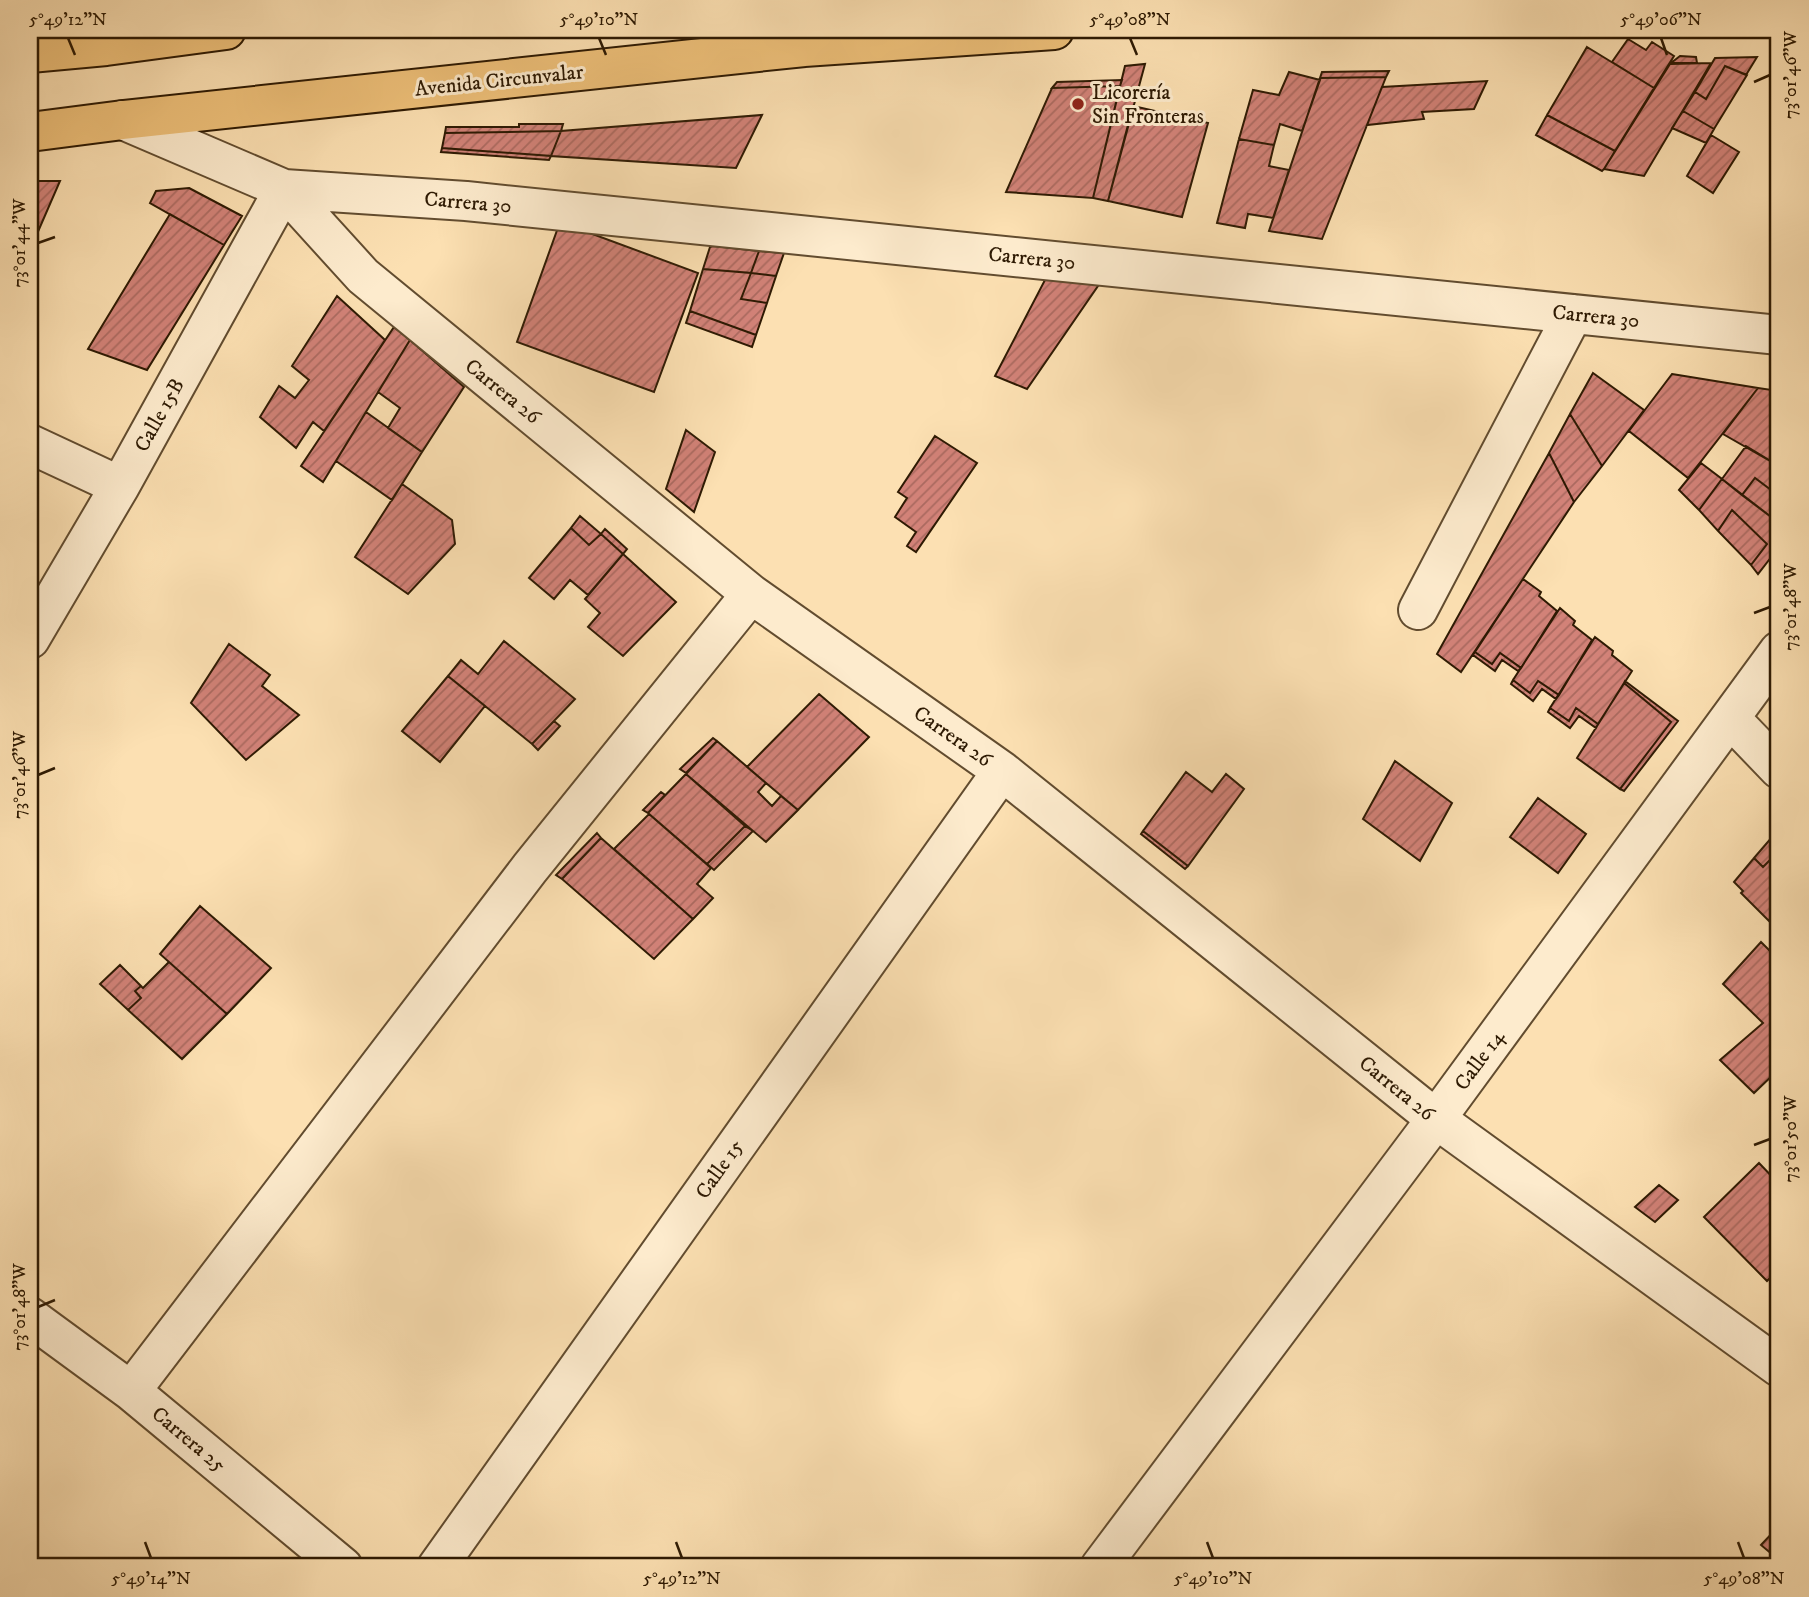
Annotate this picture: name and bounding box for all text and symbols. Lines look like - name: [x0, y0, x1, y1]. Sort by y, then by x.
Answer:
- text: 5°49'12"N: [29, 9, 107, 31]
- text: 5°49'10"N: [560, 9, 639, 31]
- text: 5°49'08"N: [1089, 9, 1171, 31]
- text: 5°49'06"N: [1620, 9, 1702, 31]
- text: 73°01'46"W: [1780, 31, 1802, 119]
- street label: Avenida Circunvalar: [413, 59, 585, 103]
- place label: Licorería Sin Fronteras: [1092, 80, 1204, 130]
- marker: Licorería Sin Fronteras: [1070, 96, 1086, 112]
- street label: Carrera 30: [423, 186, 513, 220]
- text: 73°01'44"W: [9, 198, 31, 287]
- street label: Carrera 30: [987, 241, 1077, 277]
- street label: Carrera 30: [1551, 299, 1641, 335]
- street label: Carrera 26: [459, 353, 546, 431]
- street label: Calle 15B: [129, 374, 191, 457]
- text: 73°01'48"W: [1780, 563, 1802, 651]
- street label: Carrera 26: [908, 700, 997, 774]
- text: 73°01'46"W: [9, 731, 31, 819]
- street label: Calle 14: [1449, 1025, 1511, 1096]
- street label: Carrera 26: [1353, 1050, 1440, 1128]
- text: 73°01'50"W: [1780, 1095, 1802, 1182]
- street label: Calle 15: [690, 1135, 750, 1204]
- text: 73°01'48"W: [9, 1263, 31, 1351]
- street label: Carrera 25: [146, 1401, 231, 1478]
- text: 5°49'14"N: [111, 1568, 191, 1590]
- text: 5°49'12"N: [643, 1568, 721, 1590]
- text: 5°49'10"N: [1174, 1568, 1253, 1590]
- text: 5°49'08"N: [1703, 1568, 1785, 1590]

